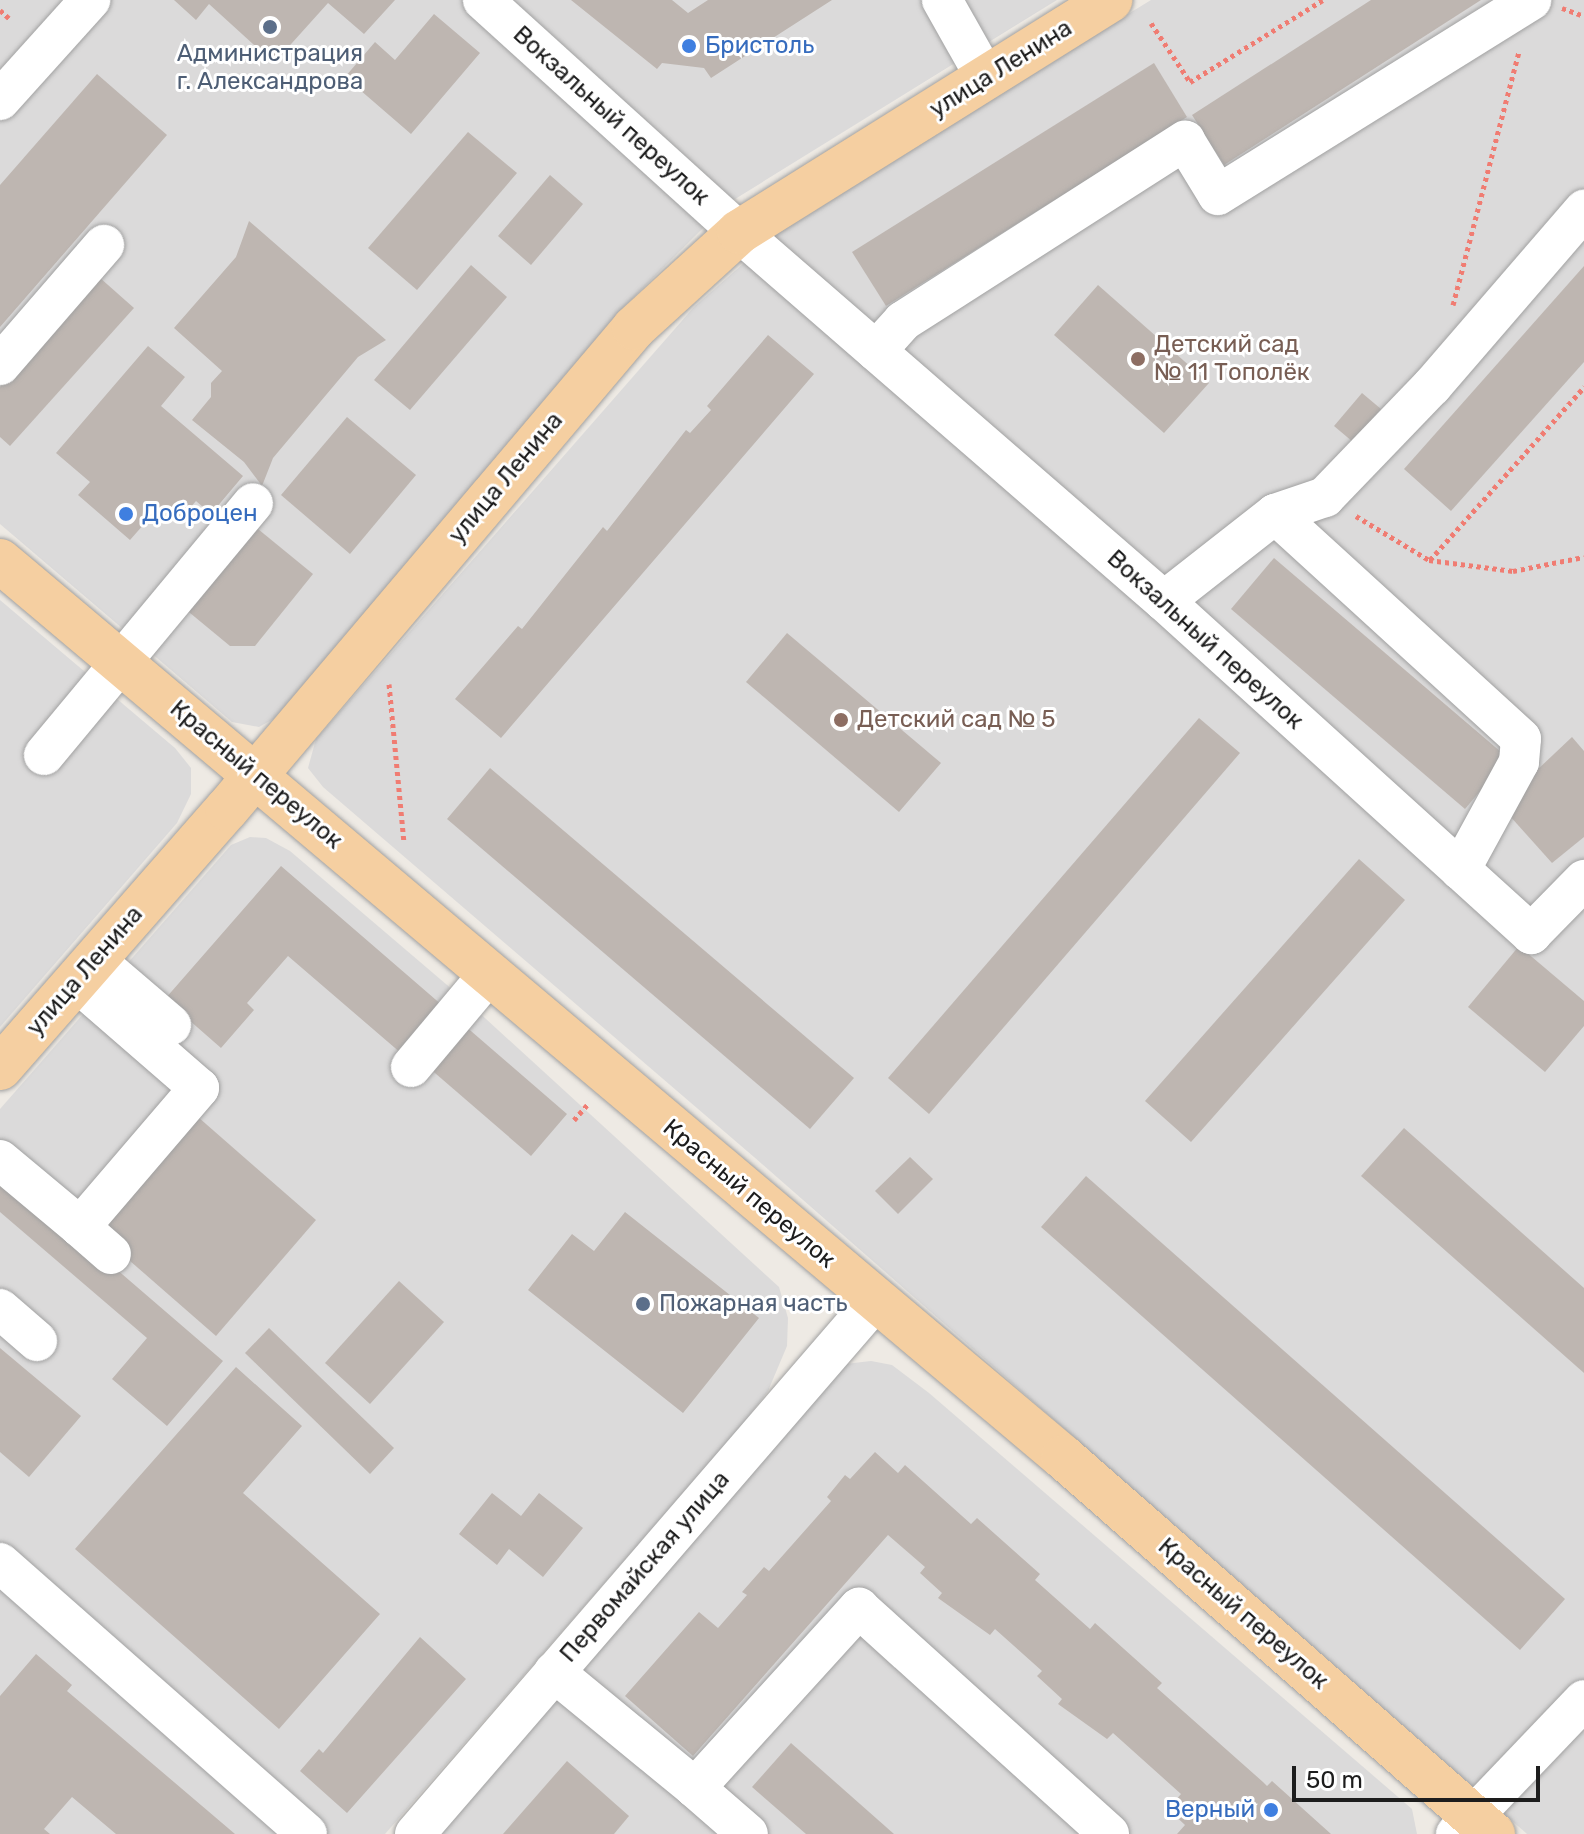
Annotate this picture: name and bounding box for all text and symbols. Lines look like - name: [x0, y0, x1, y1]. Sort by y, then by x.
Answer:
- street label: улица Ленина: [925, 14, 1077, 124]
- marker: Администрация г. Александрова: [261, 18, 279, 36]
- street label: Вокзальный переулок: [507, 20, 715, 212]
- place label: Бристоль: [705, 32, 814, 60]
- marker: Бристоль: [680, 37, 698, 55]
- place label: Администрация г. Александрова: [177, 40, 363, 96]
- place label: Детский сад № 11 Тополёк: [1154, 331, 1310, 387]
- marker: Детский сад № 11 Тополёк: [1129, 350, 1147, 368]
- street label: улица Ленина: [443, 407, 569, 549]
- place label: Доброцен: [142, 500, 258, 528]
- marker: Доброцен: [117, 505, 135, 523]
- street label: Вокзальный переулок: [1101, 544, 1309, 736]
- street label: Красный переулок: [164, 695, 348, 855]
- place label: Детский сад № 5: [857, 706, 1056, 734]
- marker: Детский сад № 5: [832, 711, 850, 729]
- street label: улица Ленина: [21, 900, 149, 1042]
- street label: Красный переулок: [657, 1114, 841, 1274]
- place label: Пожарная часть: [659, 1290, 847, 1318]
- marker: Пожарная часть: [634, 1295, 652, 1313]
- street label: Первомайская улица: [554, 1466, 736, 1668]
- street label: Красный переулок: [1152, 1532, 1334, 1696]
- scale bar: [1296, 1750, 1544, 1800]
- text: 50 m: [1306, 1766, 1363, 1794]
- place label: Верный: [1165, 1796, 1255, 1824]
- marker: Верный: [1262, 1801, 1280, 1819]

